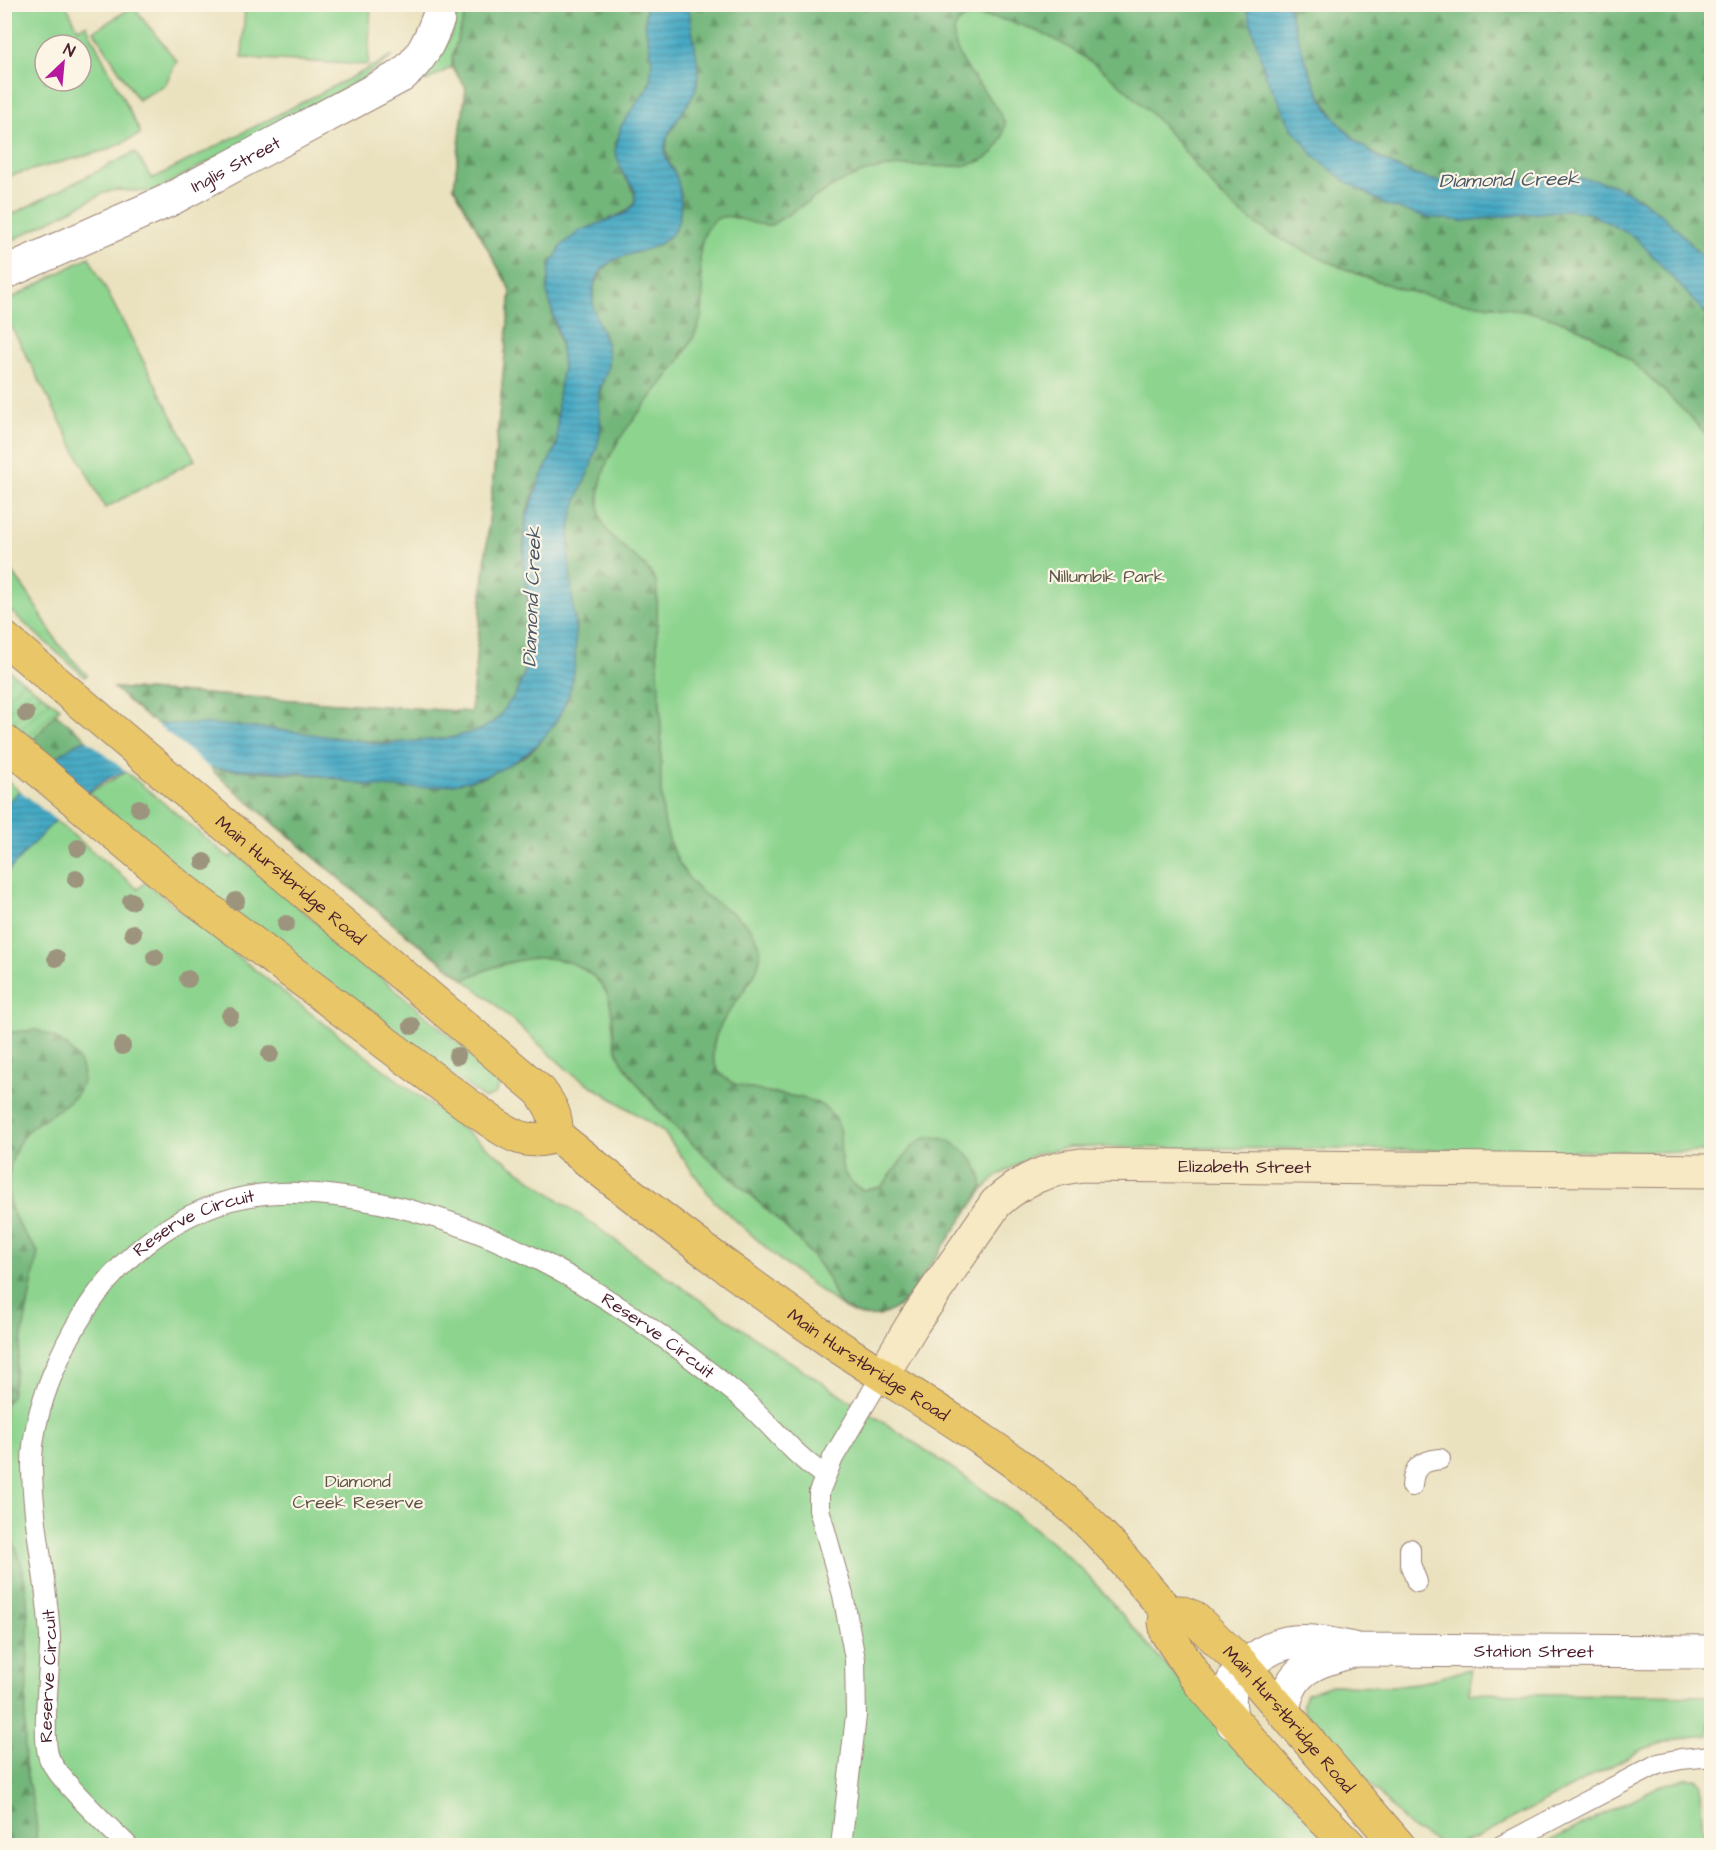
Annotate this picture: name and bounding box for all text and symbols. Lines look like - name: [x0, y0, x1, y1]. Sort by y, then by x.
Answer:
- north arrow: [33, 33, 93, 93]
- text: N: [60, 38, 78, 63]
- street label: Inglis Street: [186, 130, 286, 199]
- water label: Diamond Creek: [1439, 165, 1580, 195]
- water label: Diamond Creek: [516, 526, 548, 668]
- park label: Nillumbik Park: [1049, 564, 1165, 589]
- street label: Main Hurstbridge Road: [210, 810, 371, 951]
- street label: Elizabeth Street: [1178, 1153, 1312, 1180]
- street label: Reserve Circuit: [127, 1183, 257, 1262]
- street label: Reserve Circuit: [597, 1286, 721, 1385]
- street label: Main Hurstbridge Road: [782, 1302, 954, 1427]
- park label: Diamond Creek Reserve: [293, 1469, 424, 1515]
- street label: Reserve Circuit: [33, 1607, 63, 1743]
- street label: Station Street: [1474, 1638, 1595, 1664]
- street label: Main Hurstbridge Road: [1217, 1640, 1360, 1798]

